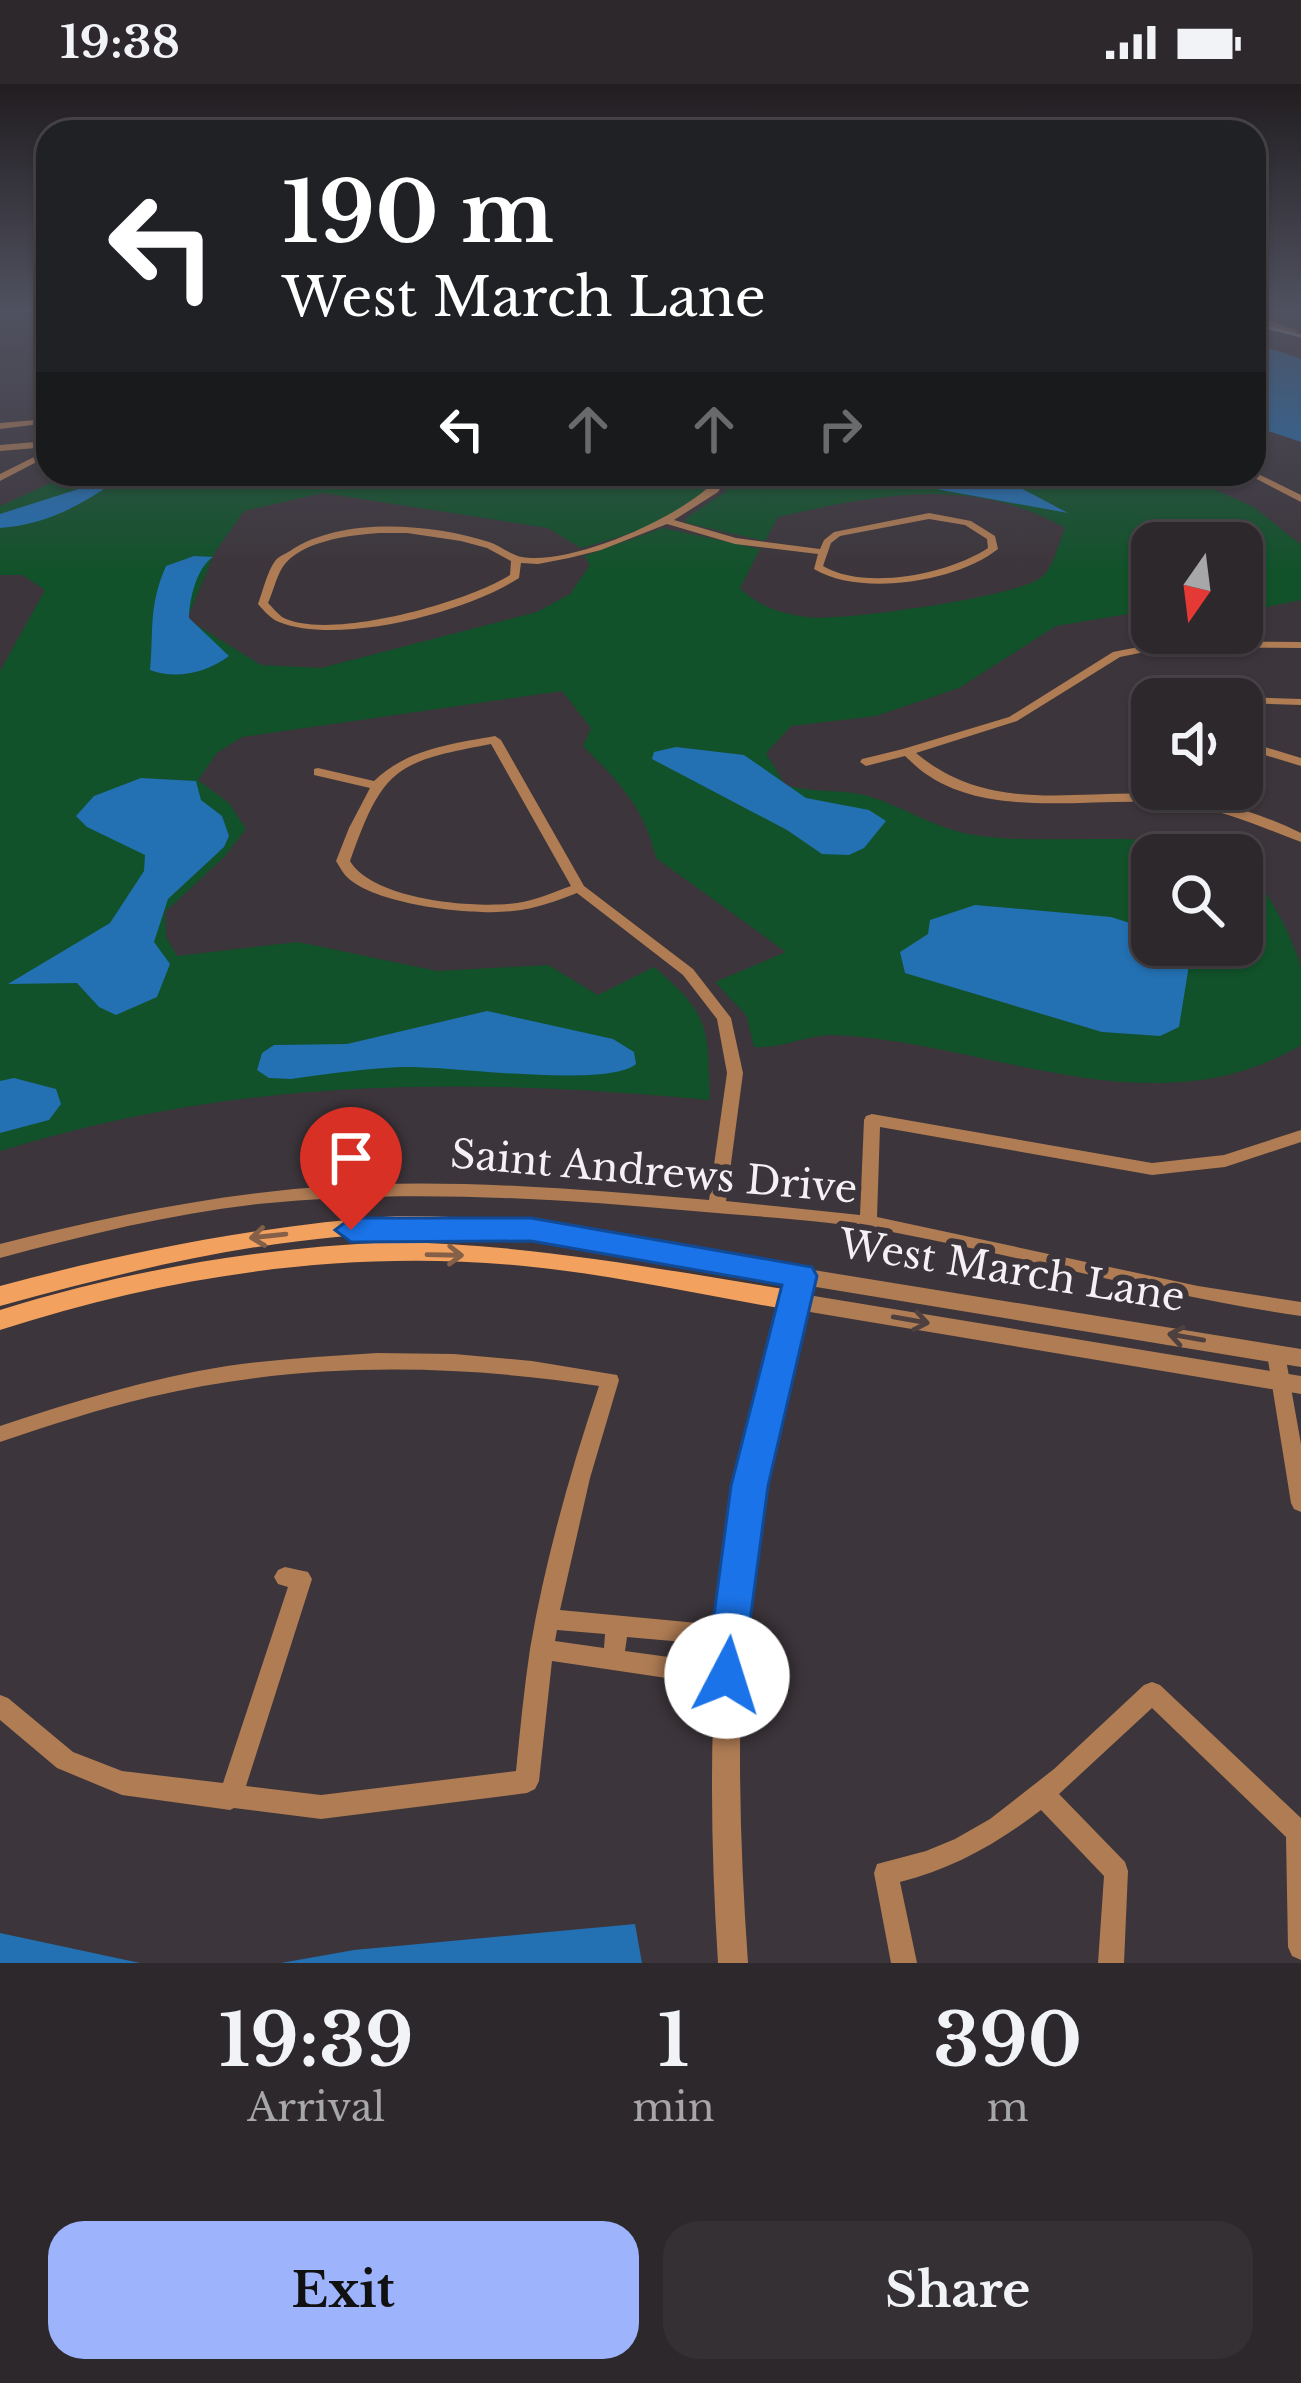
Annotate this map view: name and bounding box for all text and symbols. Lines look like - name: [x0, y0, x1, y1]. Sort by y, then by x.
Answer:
- text: 19:38: [60, 14, 180, 70]
- text: 190 m: [282, 161, 554, 265]
- icon: left: [84, 168, 240, 324]
- text: West March Lane: [282, 264, 766, 331]
- icon: left: [429, 396, 495, 462]
- icon: ahead: [555, 396, 621, 462]
- icon: ahead: [681, 396, 747, 462]
- icon: right: [807, 396, 873, 462]
- north arrow: [1131, 522, 1263, 654]
- map controls: [1131, 522, 1263, 966]
- button: sound: [1131, 678, 1263, 810]
- button: search: [1131, 834, 1263, 966]
- pin: [300, 1107, 402, 1230]
- icon: arrive: [318, 1125, 384, 1191]
- street label: Saint Andrews Drive: [449, 1129, 859, 1214]
- street label: West March Lane: [835, 1219, 1188, 1322]
- one-way arrow: [249, 1225, 288, 1248]
- one-way arrow: [425, 1244, 464, 1267]
- one-way arrow: [891, 1310, 930, 1333]
- one-way arrow: [1167, 1325, 1206, 1348]
- position arrow: [664, 1613, 790, 1739]
- text: 19:39: [219, 1996, 414, 2085]
- text: 1: [658, 1996, 689, 2085]
- text: 390: [933, 1996, 1082, 2085]
- text: Arrival: [247, 2083, 385, 2132]
- text: min: [632, 2083, 715, 2132]
- text: m: [987, 2083, 1029, 2132]
- button: Exit: [48, 2221, 639, 2359]
- button: Share: [663, 2221, 1253, 2359]

